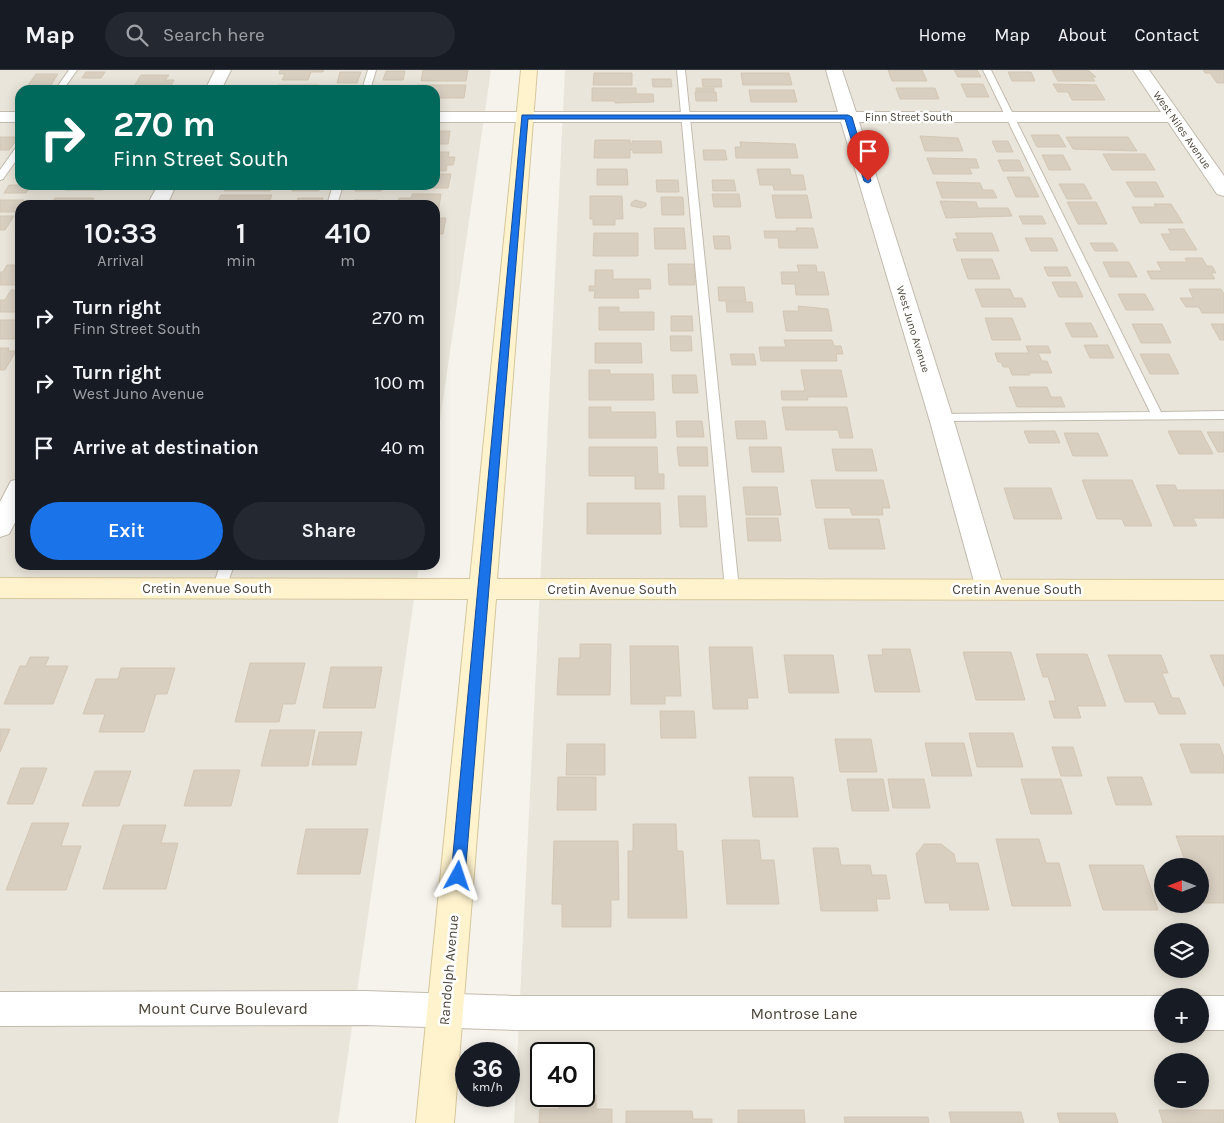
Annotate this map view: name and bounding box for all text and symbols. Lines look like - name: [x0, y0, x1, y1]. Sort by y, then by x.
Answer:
- search box: [105, 12, 455, 57]
- text: Map: [25, 21, 75, 49]
- icon: search: [123, 21, 151, 49]
- text: Search here: [163, 24, 265, 46]
- text: Home: [918, 24, 966, 46]
- text: Map: [994, 24, 1030, 46]
- text: About: [1058, 24, 1107, 46]
- text: Contact: [1135, 24, 1199, 46]
- street label: West Niles Avenue: [1150, 89, 1214, 172]
- text: 270 m: [113, 104, 216, 145]
- icon: right: [30, 105, 95, 170]
- street label: Finn Street South: [865, 111, 953, 124]
- pin: [847, 130, 889, 181]
- icon: arrive: [854, 137, 882, 165]
- text: Finn Street South: [113, 146, 289, 172]
- text: 10:33: [84, 215, 158, 251]
- text: 1: [236, 215, 246, 251]
- text: 410: [324, 215, 371, 251]
- text: Arrival: [97, 251, 144, 270]
- text: min: [226, 251, 256, 270]
- text: m: [340, 251, 355, 270]
- street label: West Juno Avenue: [894, 284, 933, 374]
- text: Turn right: [73, 297, 162, 319]
- icon: right: [30, 304, 58, 332]
- text: 270 m: [372, 307, 425, 329]
- text: Finn Street South: [73, 319, 201, 338]
- text: Turn right: [73, 362, 162, 384]
- icon: right: [30, 369, 58, 397]
- text: 100 m: [374, 372, 425, 394]
- text: West Juno Avenue: [73, 384, 204, 403]
- icon: arrive: [30, 434, 58, 462]
- text: Arrive at destination: [73, 437, 259, 459]
- text: 40 m: [381, 437, 425, 459]
- button: Exit: [30, 502, 223, 560]
- button: Share: [233, 502, 425, 560]
- street label: Cretin Avenue South: [142, 580, 272, 597]
- street label: Cretin Avenue South: [547, 581, 677, 598]
- street label: Cretin Avenue South: [952, 581, 1082, 598]
- position arrow: [431, 849, 483, 901]
- north arrow: [1154, 858, 1209, 912]
- map controls: [1154, 858, 1209, 1108]
- street label: Randolph Avenue: [436, 914, 462, 1026]
- button: layers: [1154, 923, 1209, 978]
- button: +: [1154, 988, 1209, 1043]
- street label: Mount Curve Boulevard: [138, 999, 308, 1018]
- street label: Montrose Lane: [750, 1004, 858, 1023]
- speed limit sign: 40: [530, 1042, 595, 1107]
- button: −: [1154, 1053, 1209, 1108]
- text: 36: [472, 1054, 503, 1083]
- text: km/h: [472, 1080, 503, 1094]

